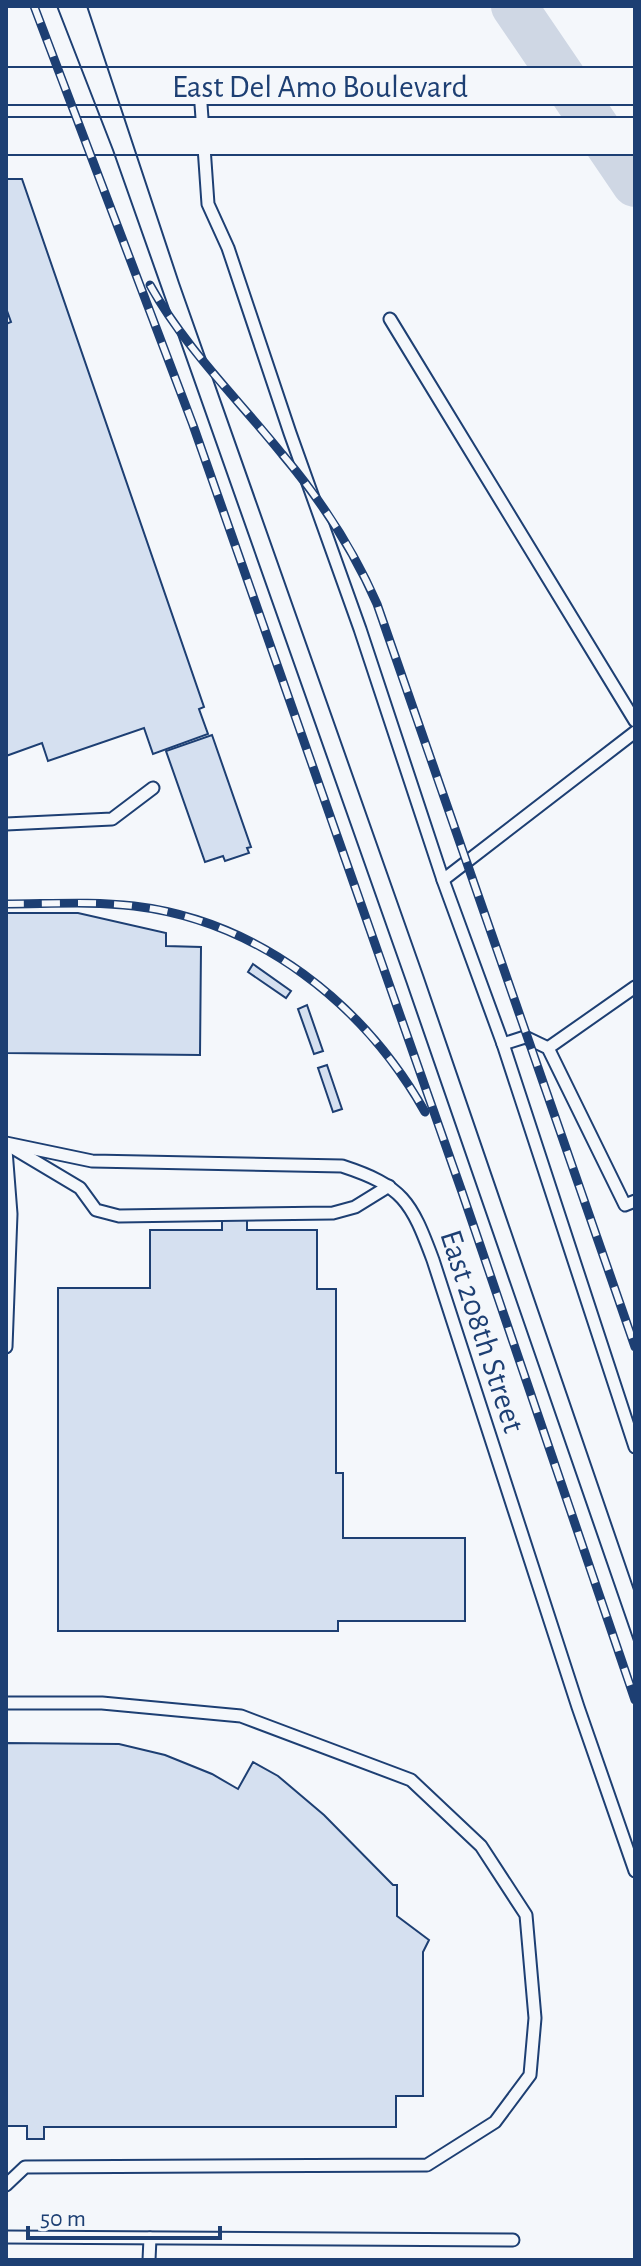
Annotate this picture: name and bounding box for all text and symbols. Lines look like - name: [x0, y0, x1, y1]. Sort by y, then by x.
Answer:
- street label: East Del Amo Boulevard: [172, 71, 468, 103]
- street label: East 208th Street: [434, 1226, 530, 1437]
- scale bar: [28, 2190, 220, 2240]
- text: 50 m: [40, 2207, 86, 2231]

